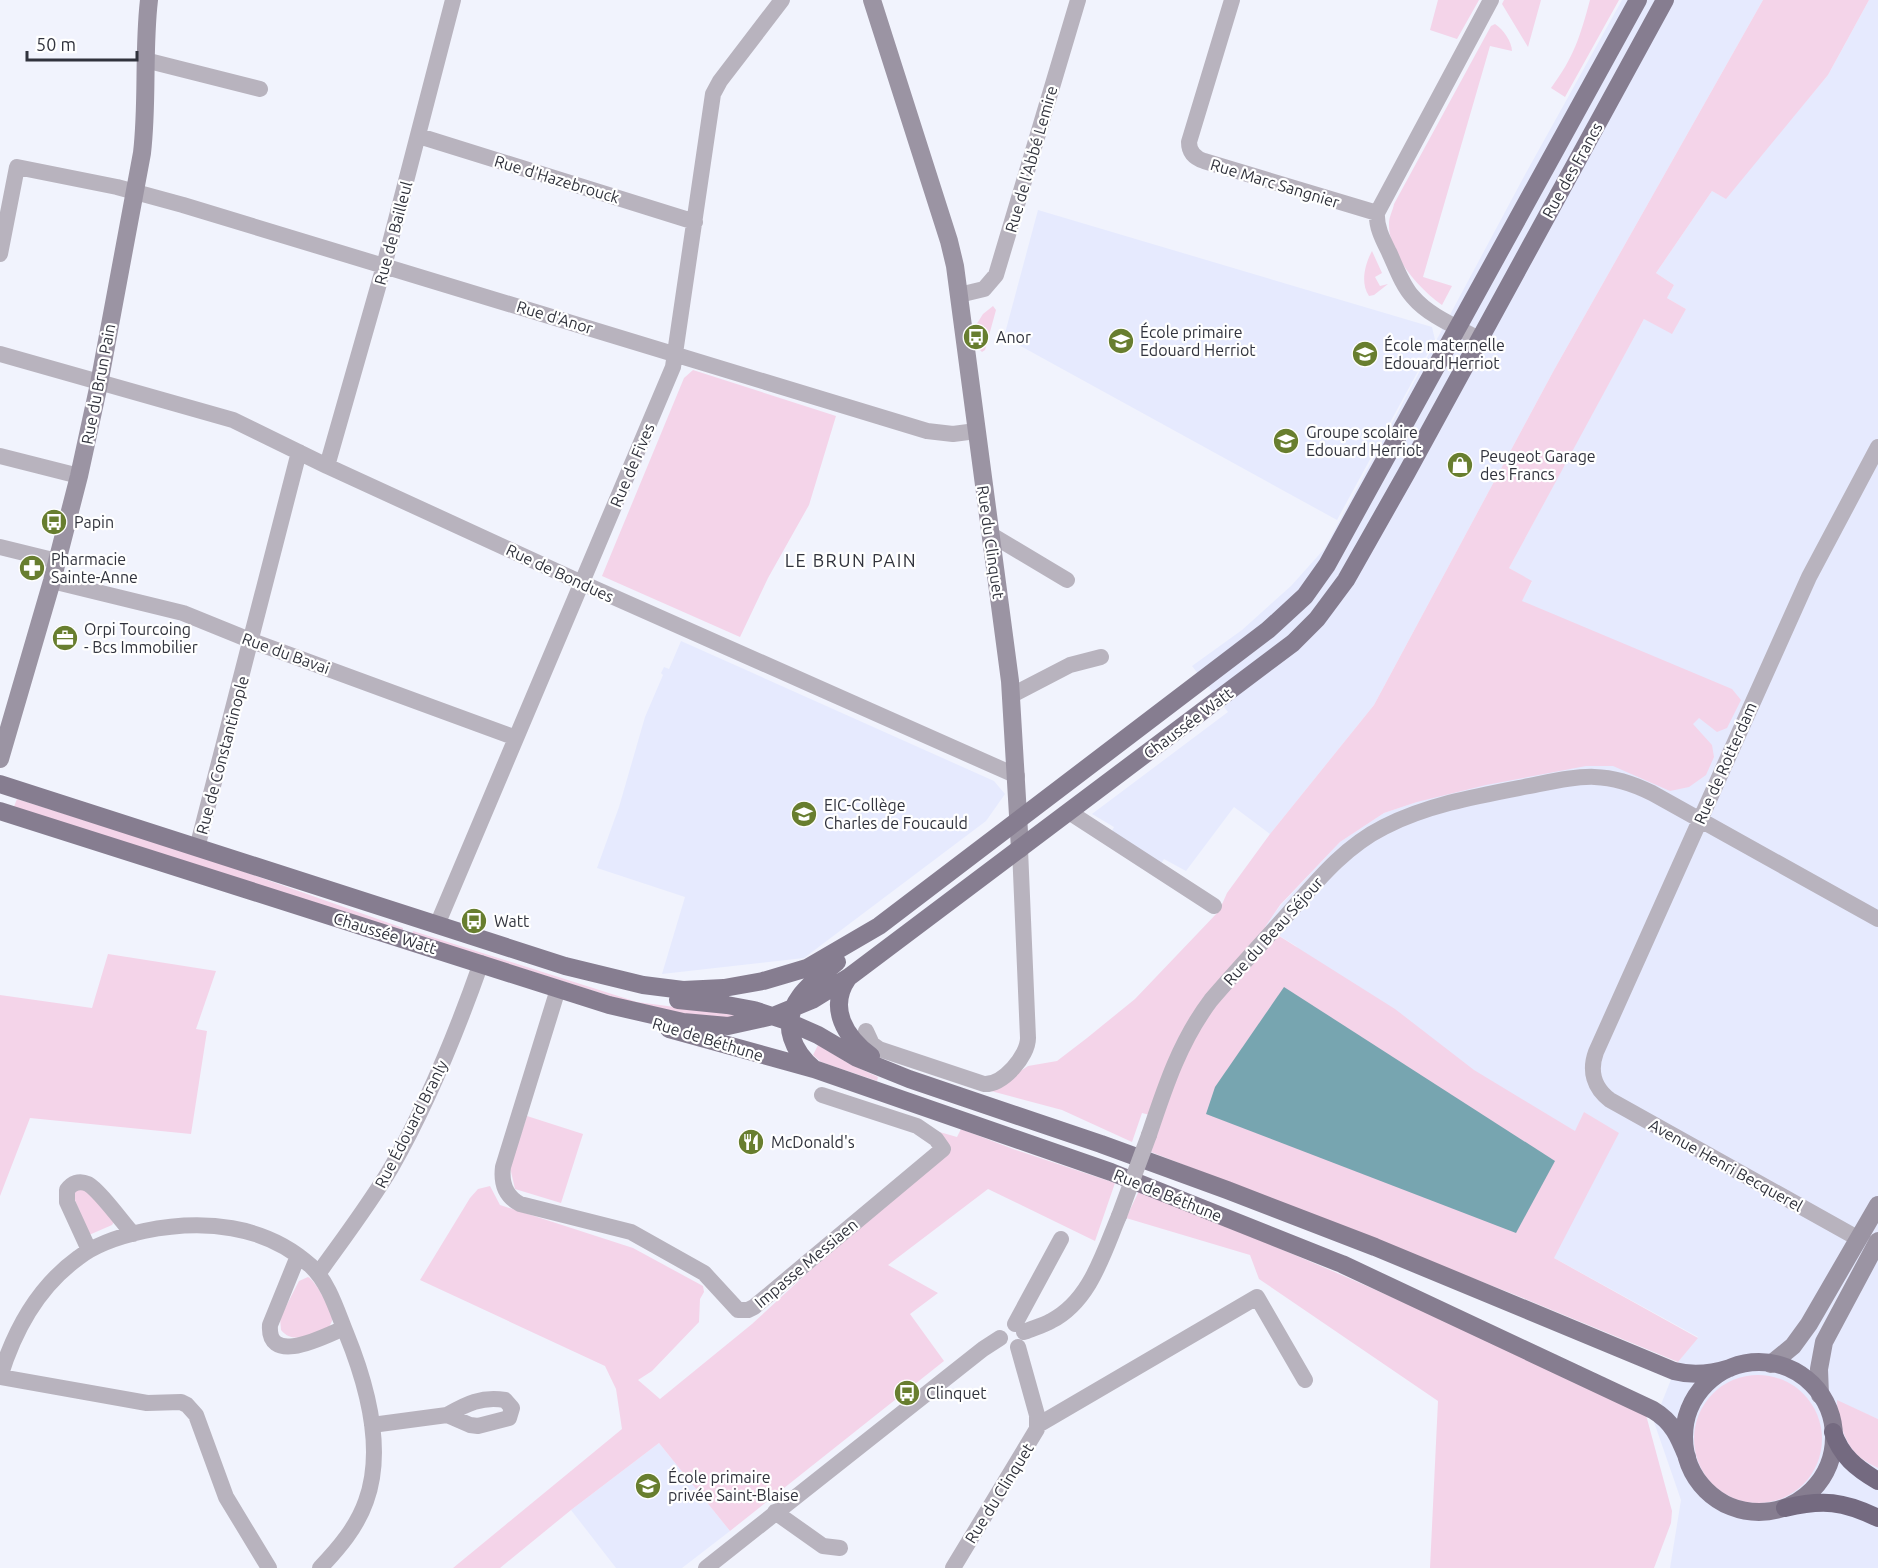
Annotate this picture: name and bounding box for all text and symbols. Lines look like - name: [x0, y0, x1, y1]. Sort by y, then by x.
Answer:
- scale bar: [27, 24, 136, 62]
- text: 50 m: [36, 34, 76, 54]
- street label: Rue de l'Abbé Lemire: [1001, 84, 1061, 234]
- street label: Rue des Francs: [1538, 119, 1606, 221]
- street label: Rue d'Hazebrouck: [492, 151, 622, 207]
- street label: Rue Marc Sangnier: [1208, 155, 1342, 211]
- street label: Rue de Bailleul: [371, 179, 415, 287]
- street label: Rue d'Anor: [515, 297, 595, 337]
- place label: École primaire Edouard Herriot: [1140, 321, 1256, 359]
- street label: Rue du Brun Pain: [77, 322, 119, 446]
- bus stop icon: Anor: [961, 322, 991, 352]
- school or university icon: École primaire Edouard Herriot: [1106, 326, 1136, 356]
- place label: Anor: [996, 328, 1031, 346]
- place label: École maternelle Edouard Herriot: [1384, 334, 1505, 372]
- school or university icon: École maternelle Edouard Herriot: [1350, 339, 1380, 369]
- street label: Rue de Fives: [606, 420, 658, 510]
- place label: Groupe scolaire Edouard Herriot: [1306, 423, 1422, 459]
- school or university icon: Groupe scolaire Edouard Herriot: [1271, 426, 1301, 456]
- place label: Peugeot Garage des Francs: [1480, 447, 1596, 483]
- shop icon: Peugeot Garage des Francs: [1445, 450, 1475, 480]
- street label: Rue du Clinquet: [974, 484, 1008, 601]
- bus stop icon: Papin: [39, 507, 69, 537]
- place label: Papin: [74, 513, 114, 531]
- street label: Rue de Bondues: [503, 540, 617, 606]
- place label: Pharmacie Sainte-Anne: [51, 550, 138, 586]
- district label: LE BRUN PAIN: [785, 550, 917, 570]
- pharmacy icon: Pharmacie Sainte-Anne: [17, 553, 47, 583]
- place label: Orpi Tourcoing - Bcs Immobilier: [84, 620, 198, 656]
- office icon: Orpi Tourcoing - Bcs Immobilier: [50, 623, 80, 653]
- street label: Rue du Bavai: [240, 629, 332, 677]
- street label: Rue de Constantinople: [192, 674, 252, 836]
- street label: Chaussée Watt: [1140, 683, 1237, 762]
- street label: Rue de Rotterdam: [1690, 699, 1760, 827]
- place label: EIC-Collège Charles de Foucauld: [824, 796, 968, 832]
- school or university icon: EIC-Collège Charles de Foucauld: [789, 799, 819, 829]
- street label: Rue du Beau Séjour: [1220, 873, 1326, 989]
- bus stop icon: Watt: [459, 906, 489, 936]
- street label: Chaussée Watt: [331, 909, 439, 957]
- place label: Watt: [494, 912, 530, 930]
- street label: Rue de Béthune: [650, 1014, 766, 1064]
- street label: Rue Édouard Branly: [369, 1056, 451, 1191]
- street label: Avenue Henri Becquerel: [1646, 1115, 1806, 1215]
- restaurant icon: McDonald's: [736, 1127, 766, 1157]
- place label: McDonald's: [771, 1133, 855, 1151]
- street label: Rue de Béthune: [1111, 1165, 1225, 1225]
- street label: Impasse Messiaen: [751, 1215, 861, 1311]
- bus stop icon: Clinquet: [892, 1378, 922, 1408]
- place label: Clinquet: [926, 1384, 987, 1402]
- street label: Rue du Clinquet: [961, 1439, 1037, 1546]
- place label: École primaire privée Saint-Blaise: [668, 1466, 799, 1504]
- school or university icon: École primaire privée Saint-Blaise: [633, 1471, 663, 1501]

